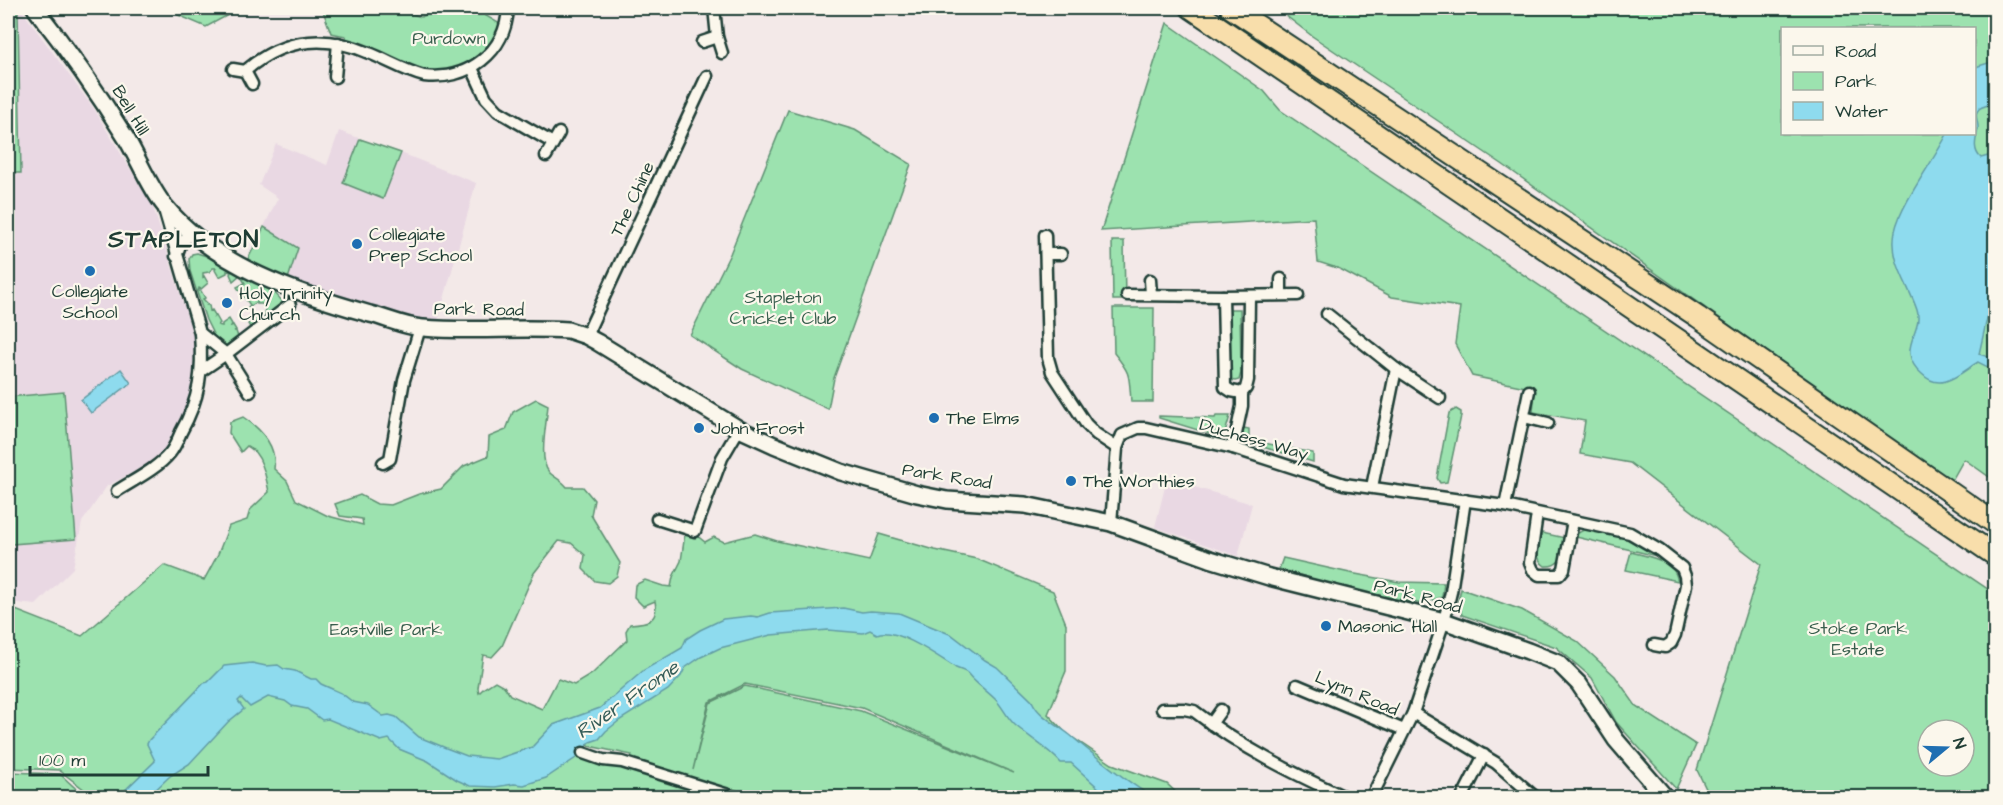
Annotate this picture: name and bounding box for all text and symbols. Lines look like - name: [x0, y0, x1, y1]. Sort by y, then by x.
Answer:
- park label: Purdown: [412, 26, 486, 51]
- legend: [1781, 27, 1976, 135]
- text: Road: [1835, 39, 1876, 64]
- text: Park: [1835, 69, 1877, 94]
- street label: Bell Hill: [106, 80, 155, 140]
- text: Water: [1835, 99, 1888, 124]
- street label: The Chine: [604, 157, 661, 241]
- place label: Collegiate Prep School: [369, 222, 472, 268]
- district label: STAPLETON: [107, 223, 260, 257]
- marker: Collegiate Prep School: [350, 237, 364, 251]
- marker: Collegiate School: [83, 264, 97, 278]
- place label: Collegiate School: [52, 279, 128, 325]
- place label: Holy Trinity Church: [239, 281, 333, 327]
- park label: Stapleton Cricket Club: [730, 285, 836, 331]
- marker: Holy Trinity Church: [220, 296, 234, 310]
- street label: Park Road: [434, 296, 524, 323]
- place label: The Elms: [946, 406, 1020, 431]
- marker: The Elms: [927, 411, 941, 425]
- street label: Duchess Way: [1196, 412, 1311, 468]
- place label: John Frost: [711, 416, 805, 441]
- marker: John Frost: [692, 421, 706, 435]
- street label: Park Road: [900, 457, 993, 496]
- place label: The Worthies: [1083, 469, 1195, 494]
- marker: The Worthies: [1064, 474, 1078, 488]
- street label: Park Road: [1371, 573, 1465, 620]
- place label: Masonic Hall: [1338, 614, 1437, 639]
- park label: Stoke Park Estate: [1809, 616, 1907, 662]
- park label: Eastville Park: [330, 617, 442, 642]
- marker: Masonic Hall: [1319, 619, 1333, 633]
- water label: River Frome: [570, 653, 686, 746]
- street label: Lynn Road: [1311, 665, 1403, 723]
- north arrow: [1916, 718, 1976, 778]
- text: N: [1947, 735, 1971, 752]
- scale bar: [30, 739, 208, 777]
- text: 100 m: [39, 748, 85, 773]

